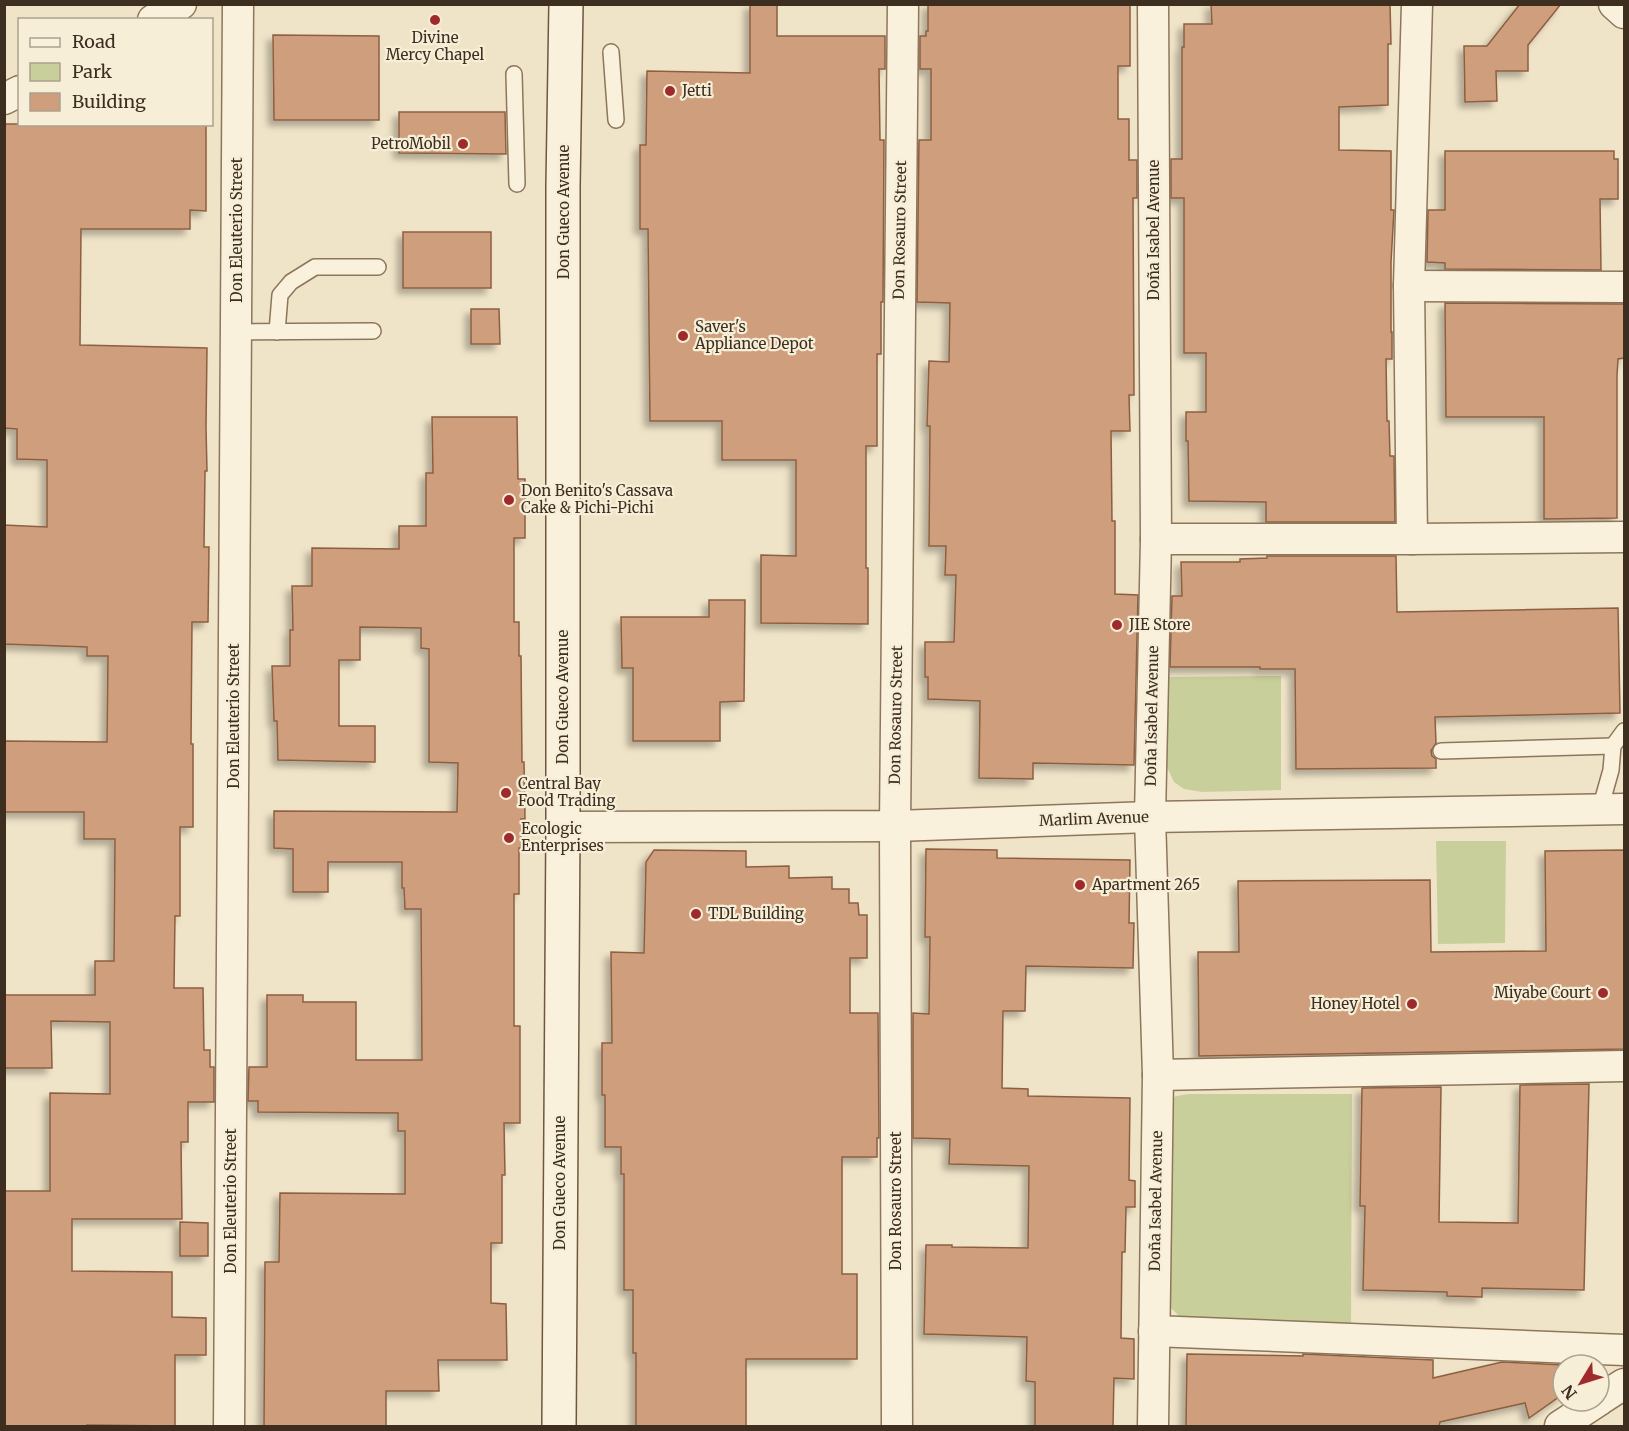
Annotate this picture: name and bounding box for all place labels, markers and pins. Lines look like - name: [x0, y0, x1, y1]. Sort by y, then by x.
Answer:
- marker: Divine Mercy Chapel: [428, 13, 442, 27]
- place label: Divine Mercy Chapel: [386, 28, 485, 64]
- place label: Jetti: [681, 81, 712, 100]
- marker: Jetti: [663, 84, 677, 98]
- place label: PetroMobil: [371, 134, 451, 153]
- marker: PetroMobil: [456, 137, 470, 151]
- place label: Saver's Appliance Depot: [694, 317, 814, 353]
- marker: Saver's Appliance Depot: [676, 329, 690, 343]
- place label: Don Benito's Cassava Cake & Pichi-Pichi: [521, 481, 673, 517]
- marker: Don Benito's Cassava Cake & Pichi-Pichi: [502, 493, 516, 507]
- place label: JIE Store: [1128, 615, 1191, 634]
- marker: JIE Store: [1110, 618, 1124, 632]
- place label: Central Bay Food Trading: [518, 774, 615, 810]
- marker: Central Bay Food Trading: [499, 786, 513, 800]
- place label: Ecologic Enterprises: [521, 819, 604, 855]
- marker: Ecologic Enterprises: [502, 831, 516, 845]
- place label: Apartment 265: [1091, 875, 1200, 894]
- marker: Apartment 265: [1073, 878, 1087, 892]
- place label: TDL Building: [708, 904, 804, 923]
- marker: TDL Building: [689, 907, 703, 921]
- place label: Miyabe Court: [1494, 983, 1591, 1002]
- marker: Miyabe Court: [1596, 986, 1610, 1000]
- place label: Honey Hotel: [1311, 994, 1400, 1013]
- marker: Honey Hotel: [1405, 997, 1419, 1011]

